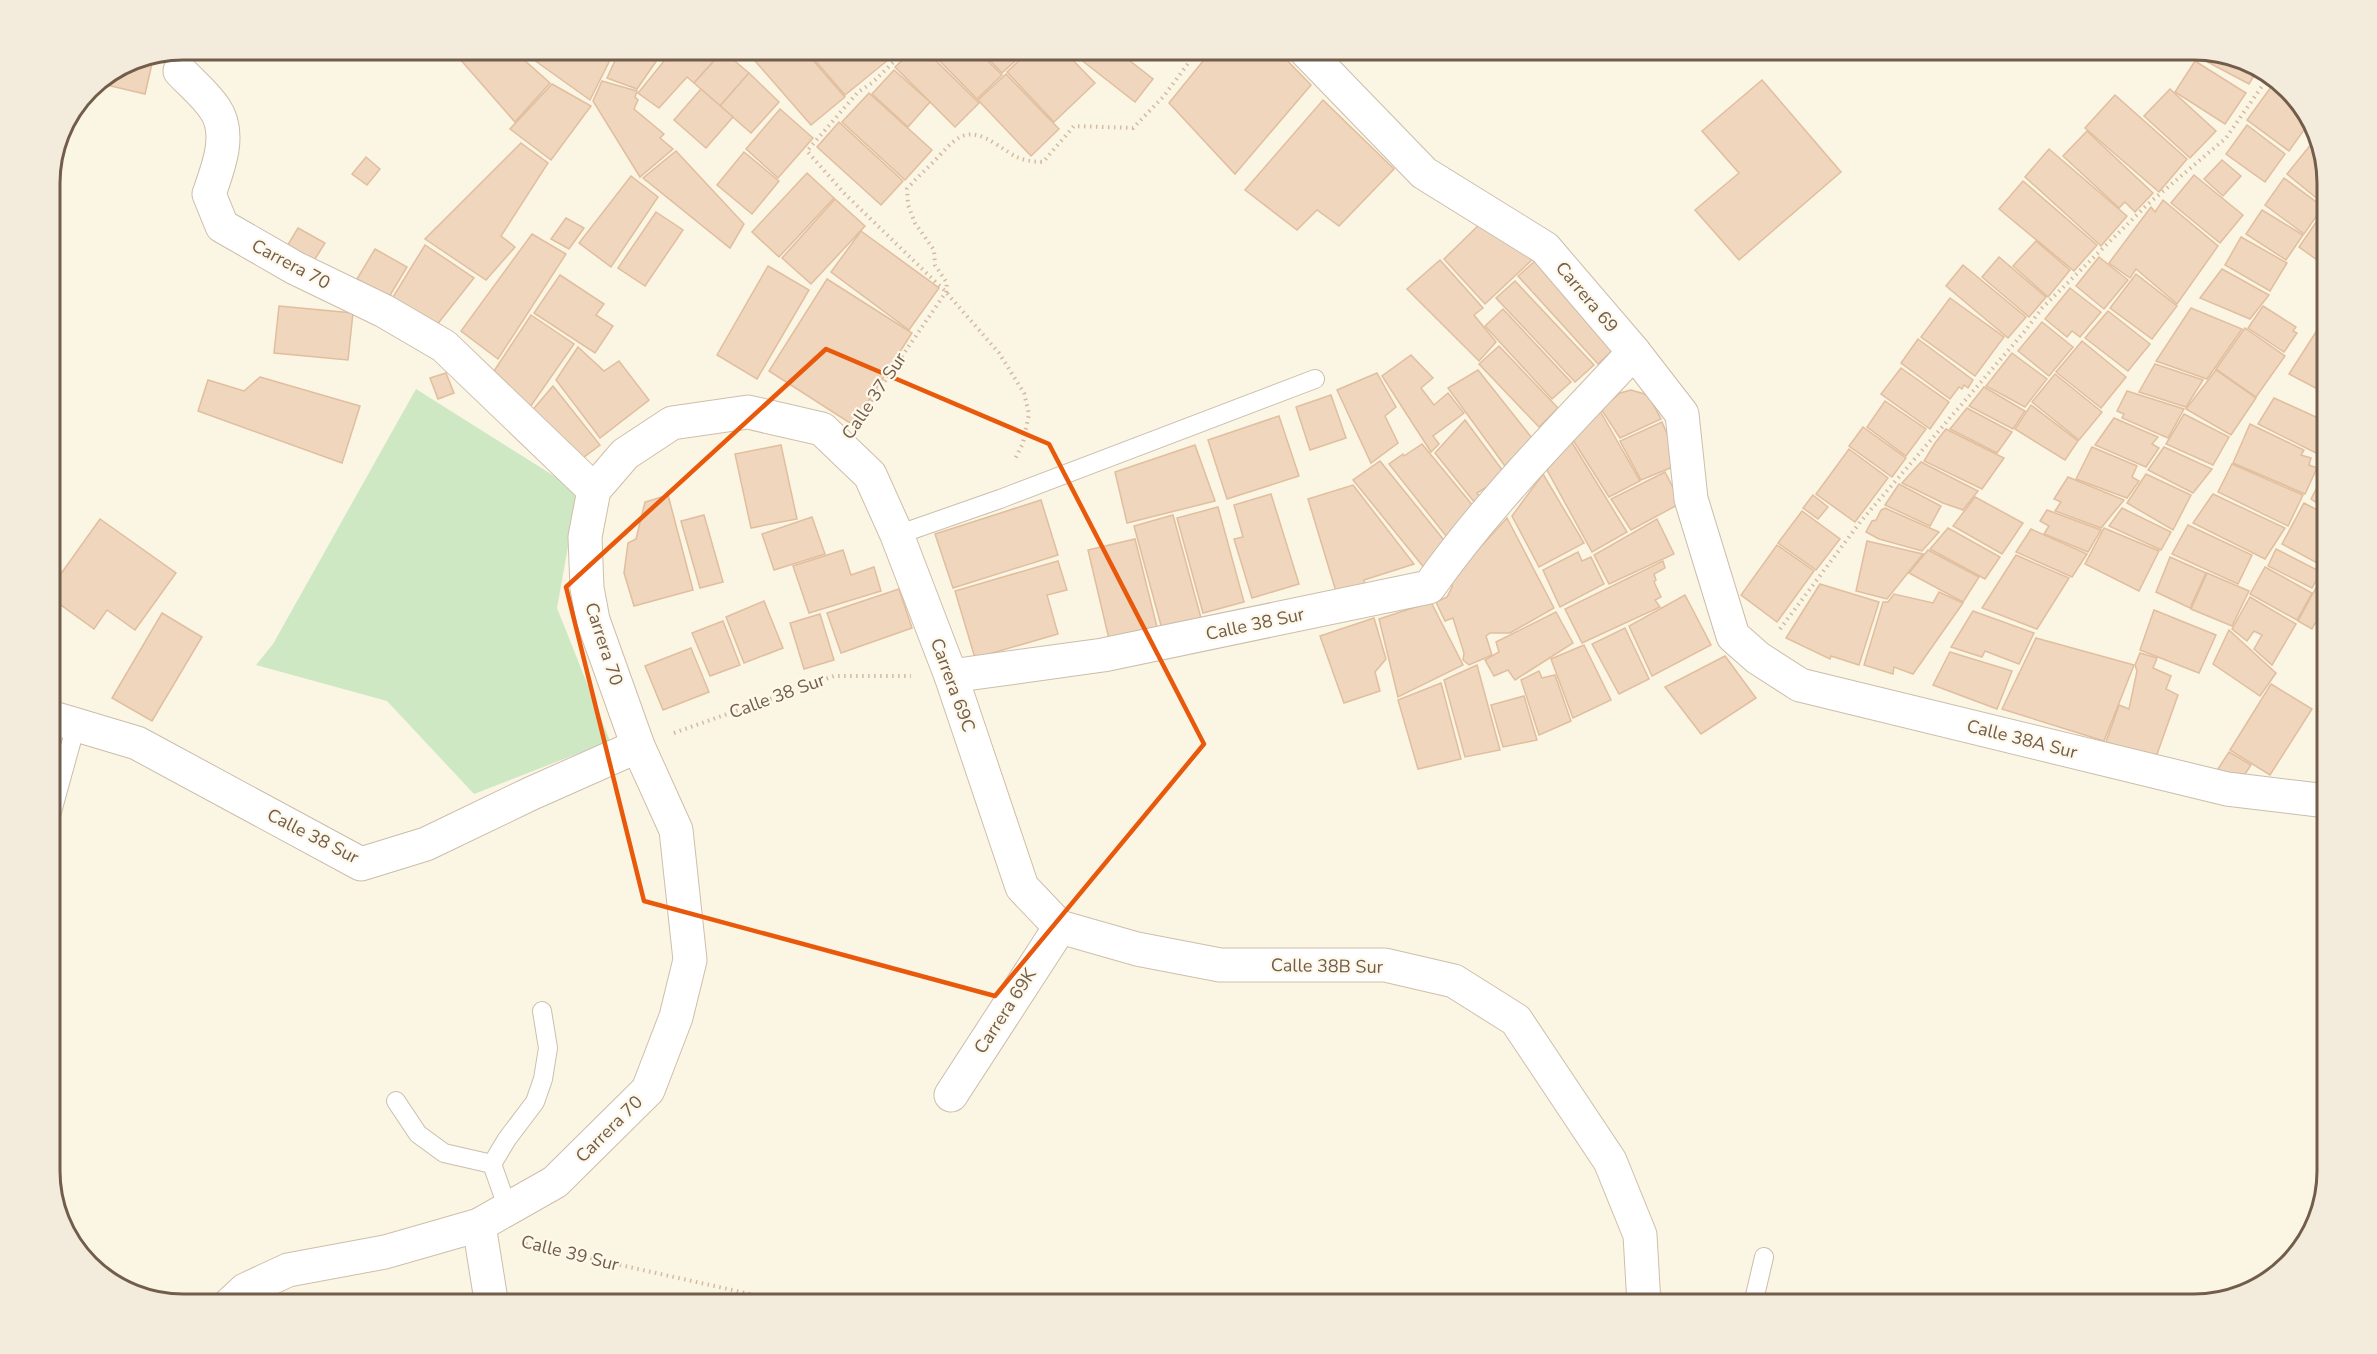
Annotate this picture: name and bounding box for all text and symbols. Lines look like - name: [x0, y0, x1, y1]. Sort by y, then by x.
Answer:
- street label: Carrera 70: [247, 233, 335, 295]
- street label: Carrera 69: [1550, 256, 1624, 338]
- street label: Calle 37 Sur: [836, 347, 912, 444]
- street label: Carrera 70: [579, 599, 629, 689]
- street label: Calle 38 Sur: [1204, 602, 1307, 646]
- street label: Carrera 69C: [925, 635, 981, 735]
- street label: Calle 38 Sur: [726, 667, 829, 724]
- street label: Calle 38A Sur: [1964, 714, 2080, 764]
- street label: Calle 38 Sur: [263, 803, 363, 870]
- street label: Calle 38B Sur: [1271, 953, 1384, 979]
- street label: Carrera 69K: [968, 963, 1042, 1058]
- street label: Carrera 70: [570, 1090, 648, 1168]
- street label: Calle 39 Sur: [519, 1229, 622, 1277]

